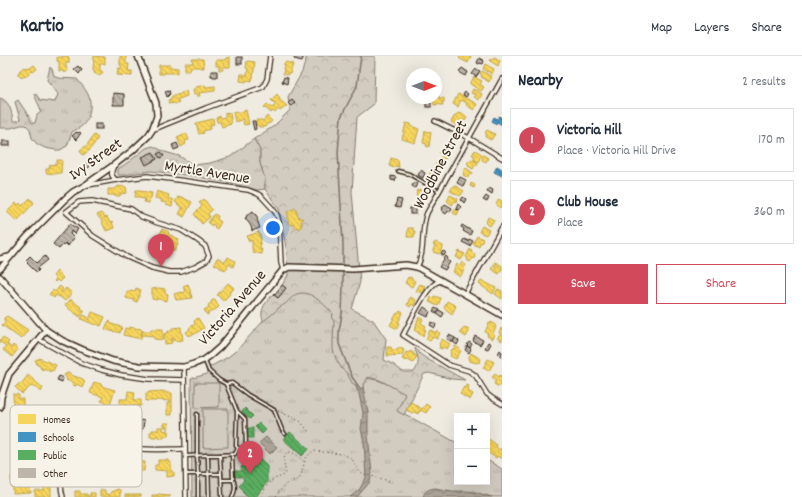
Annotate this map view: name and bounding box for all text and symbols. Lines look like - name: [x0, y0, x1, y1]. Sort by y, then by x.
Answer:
- text: Kartio: [20, 14, 64, 41]
- text: Map: [651, 18, 672, 38]
- text: Layers: [694, 18, 729, 38]
- text: Share: [751, 18, 782, 38]
- north arrow: [406, 68, 442, 104]
- text: Nearby: [518, 70, 562, 94]
- text: 2 results: [742, 73, 786, 92]
- street label: Woodbine Street: [408, 116, 474, 214]
- text: Victoria Hill: [557, 120, 622, 142]
- text: 1: [531, 131, 533, 150]
- text: 170 m: [758, 131, 785, 150]
- street label: Ivy Street: [65, 133, 128, 187]
- text: Place · Victoria Hill Drive: [557, 142, 676, 161]
- street label: Myrtle Avenue: [163, 155, 251, 191]
- text: Club House: [557, 192, 618, 214]
- text: 2: [529, 203, 535, 222]
- text: 360 m: [754, 203, 785, 222]
- text: Place: [557, 214, 583, 233]
- your location: [263, 218, 283, 238]
- pin: 1: [148, 234, 174, 267]
- button: Save: [518, 264, 648, 304]
- button: Share: [656, 264, 786, 304]
- street label: Victoria Avenue: [194, 265, 272, 351]
- legend: [10, 405, 142, 487]
- text: Homes: [43, 413, 71, 429]
- map controls: [454, 413, 490, 485]
- button: +: [454, 413, 490, 449]
- text: Schools: [43, 431, 75, 447]
- pin: 2: [237, 441, 263, 474]
- text: Public: [43, 449, 67, 465]
- button: −: [454, 449, 490, 485]
- text: Other: [43, 467, 68, 483]

